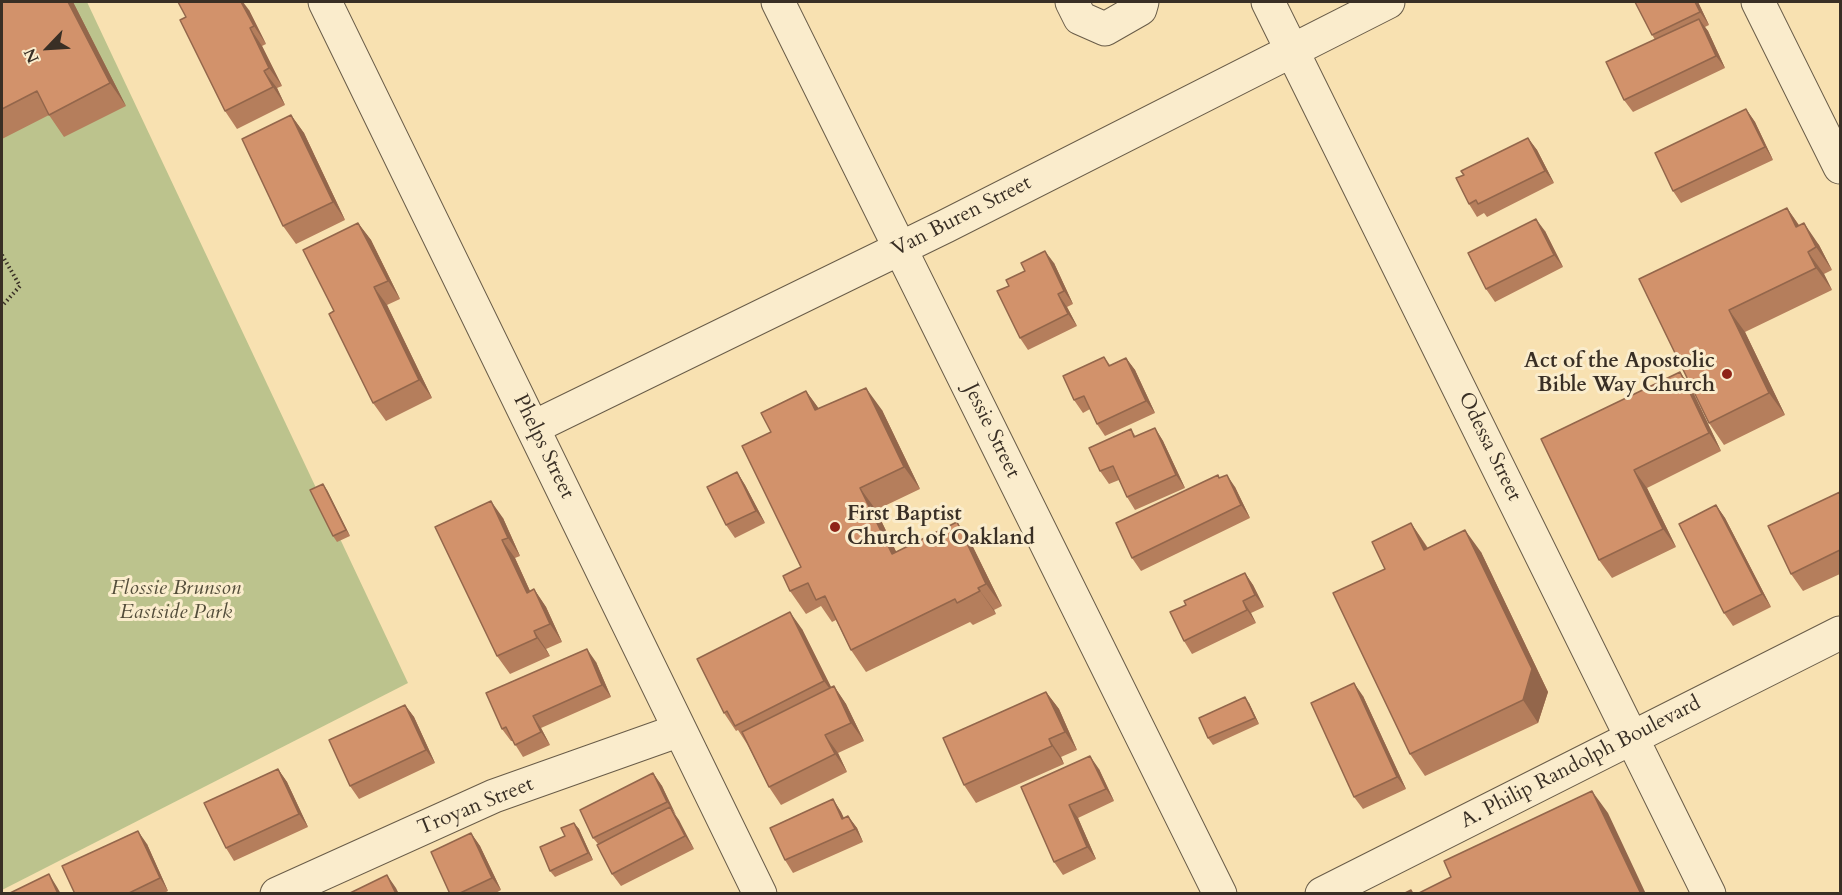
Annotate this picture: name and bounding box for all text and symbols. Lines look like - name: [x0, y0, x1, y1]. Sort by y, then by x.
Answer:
- north arrow: [18, 18, 78, 78]
- text: N: [19, 45, 45, 67]
- street label: Van Buren Street: [888, 171, 1036, 263]
- place label: Act of the Apostolic Bible Way Church: [1524, 349, 1715, 399]
- marker: Act of the Apostolic Bible Way Church: [1720, 367, 1734, 381]
- street label: Jessie Street: [957, 380, 1025, 482]
- street label: Odessa Street: [1452, 388, 1526, 506]
- street label: Phelps Street: [507, 391, 579, 503]
- place label: First Baptist Church of Oakland: [847, 502, 1035, 552]
- marker: First Baptist Church of Oakland: [828, 520, 842, 534]
- park label: Flossie Brunson Eastside Park: [111, 576, 241, 626]
- street label: A. Philip Randolph Boulevard: [1457, 691, 1705, 835]
- street label: Troyan Street: [414, 772, 538, 842]

